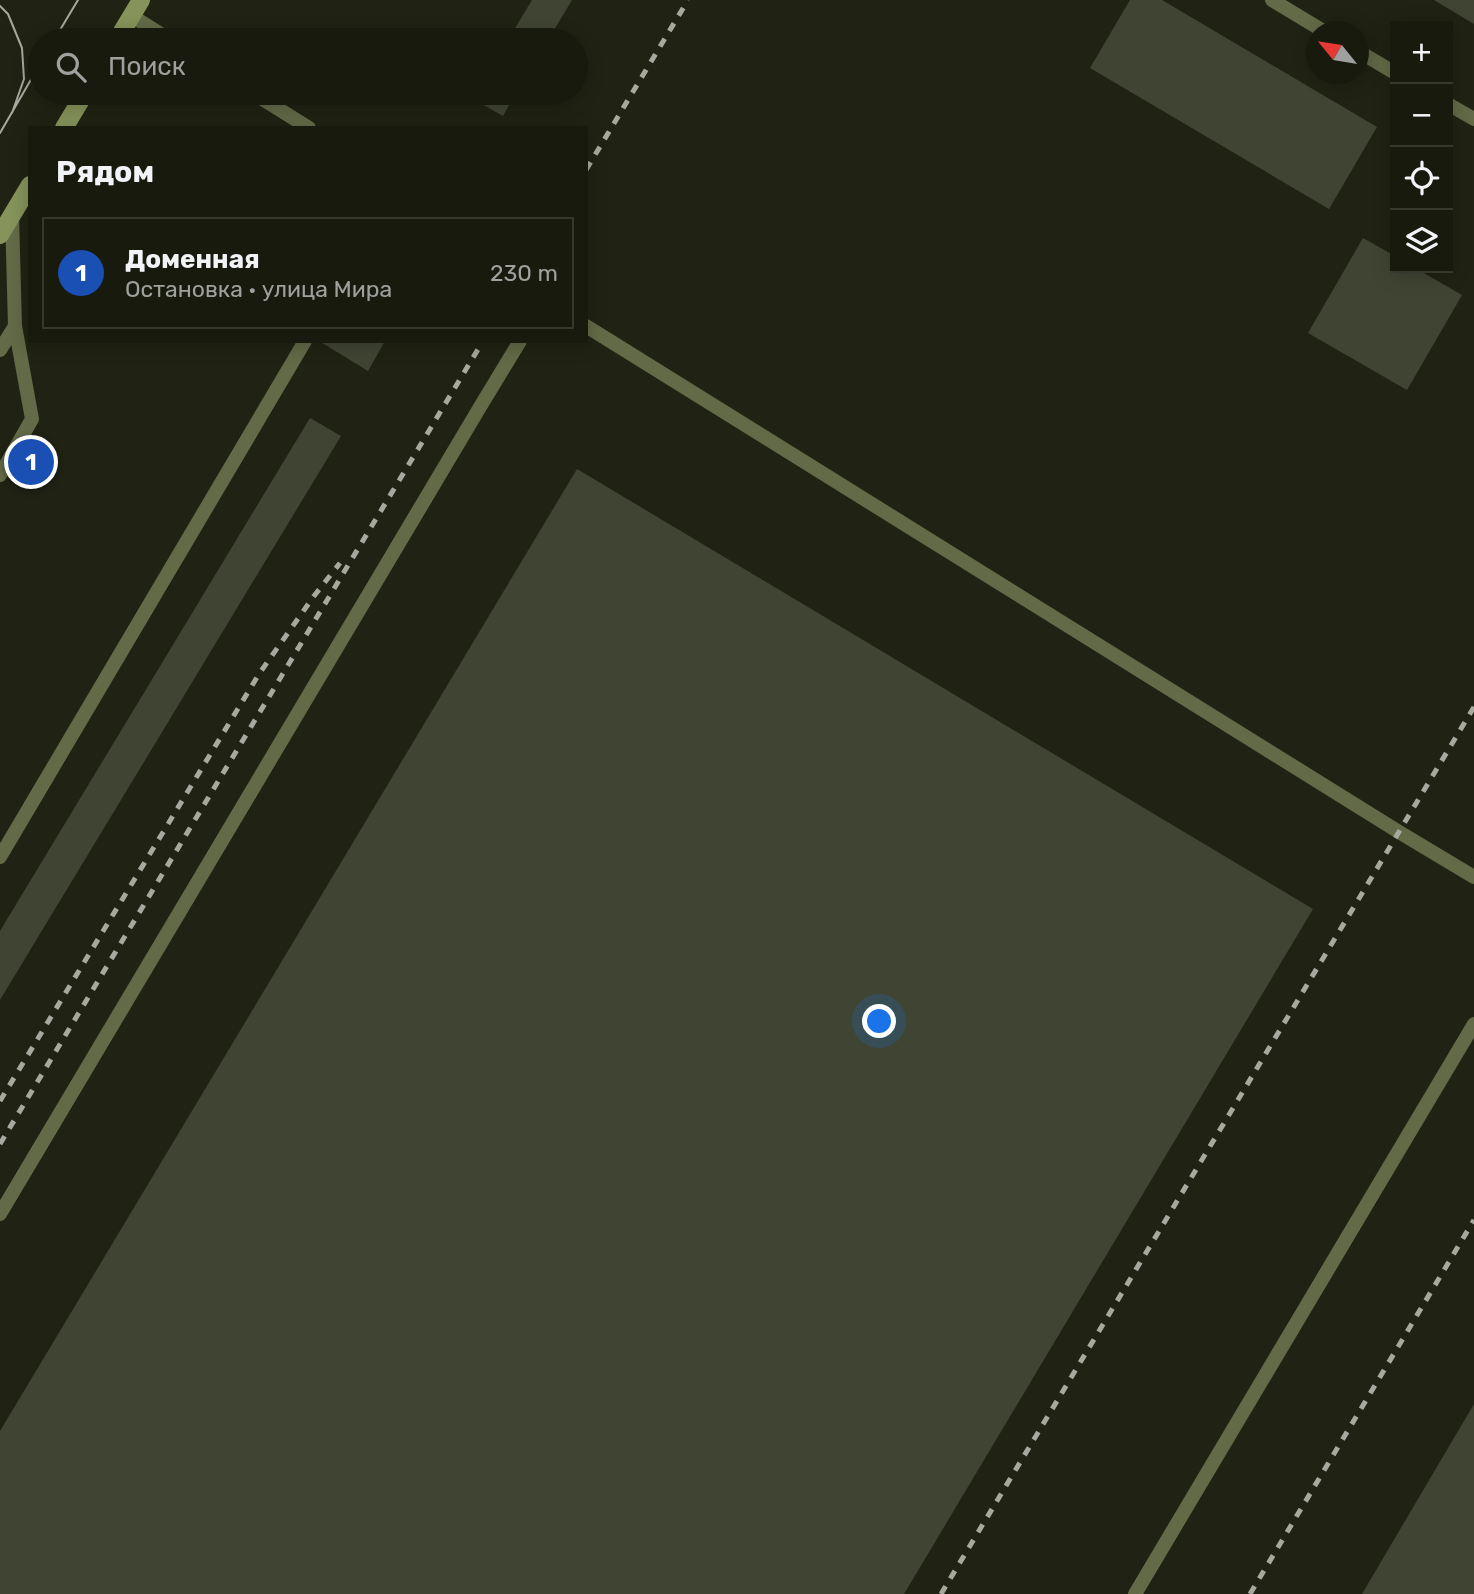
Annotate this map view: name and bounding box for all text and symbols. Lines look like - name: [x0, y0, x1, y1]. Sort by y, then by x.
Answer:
- north arrow: [1306, 21, 1369, 84]
- map controls: [1390, 21, 1453, 273]
- button: +: [1390, 21, 1453, 84]
- search box: [28, 28, 588, 105]
- icon: search: [52, 48, 90, 86]
- text: Поиск: [108, 51, 186, 82]
- button: −: [1390, 84, 1453, 147]
- button: locate: [1390, 147, 1453, 210]
- text: Рядом: [56, 154, 154, 190]
- button: layers: [1390, 210, 1453, 273]
- text: Доменная: [125, 244, 260, 275]
- text: 1: [75, 259, 87, 287]
- text: 230 m: [490, 259, 558, 287]
- text: Остановка · улица Мира: [125, 275, 392, 303]
- pin: 1: [8, 436, 54, 488]
- your location: [862, 1004, 896, 1038]

